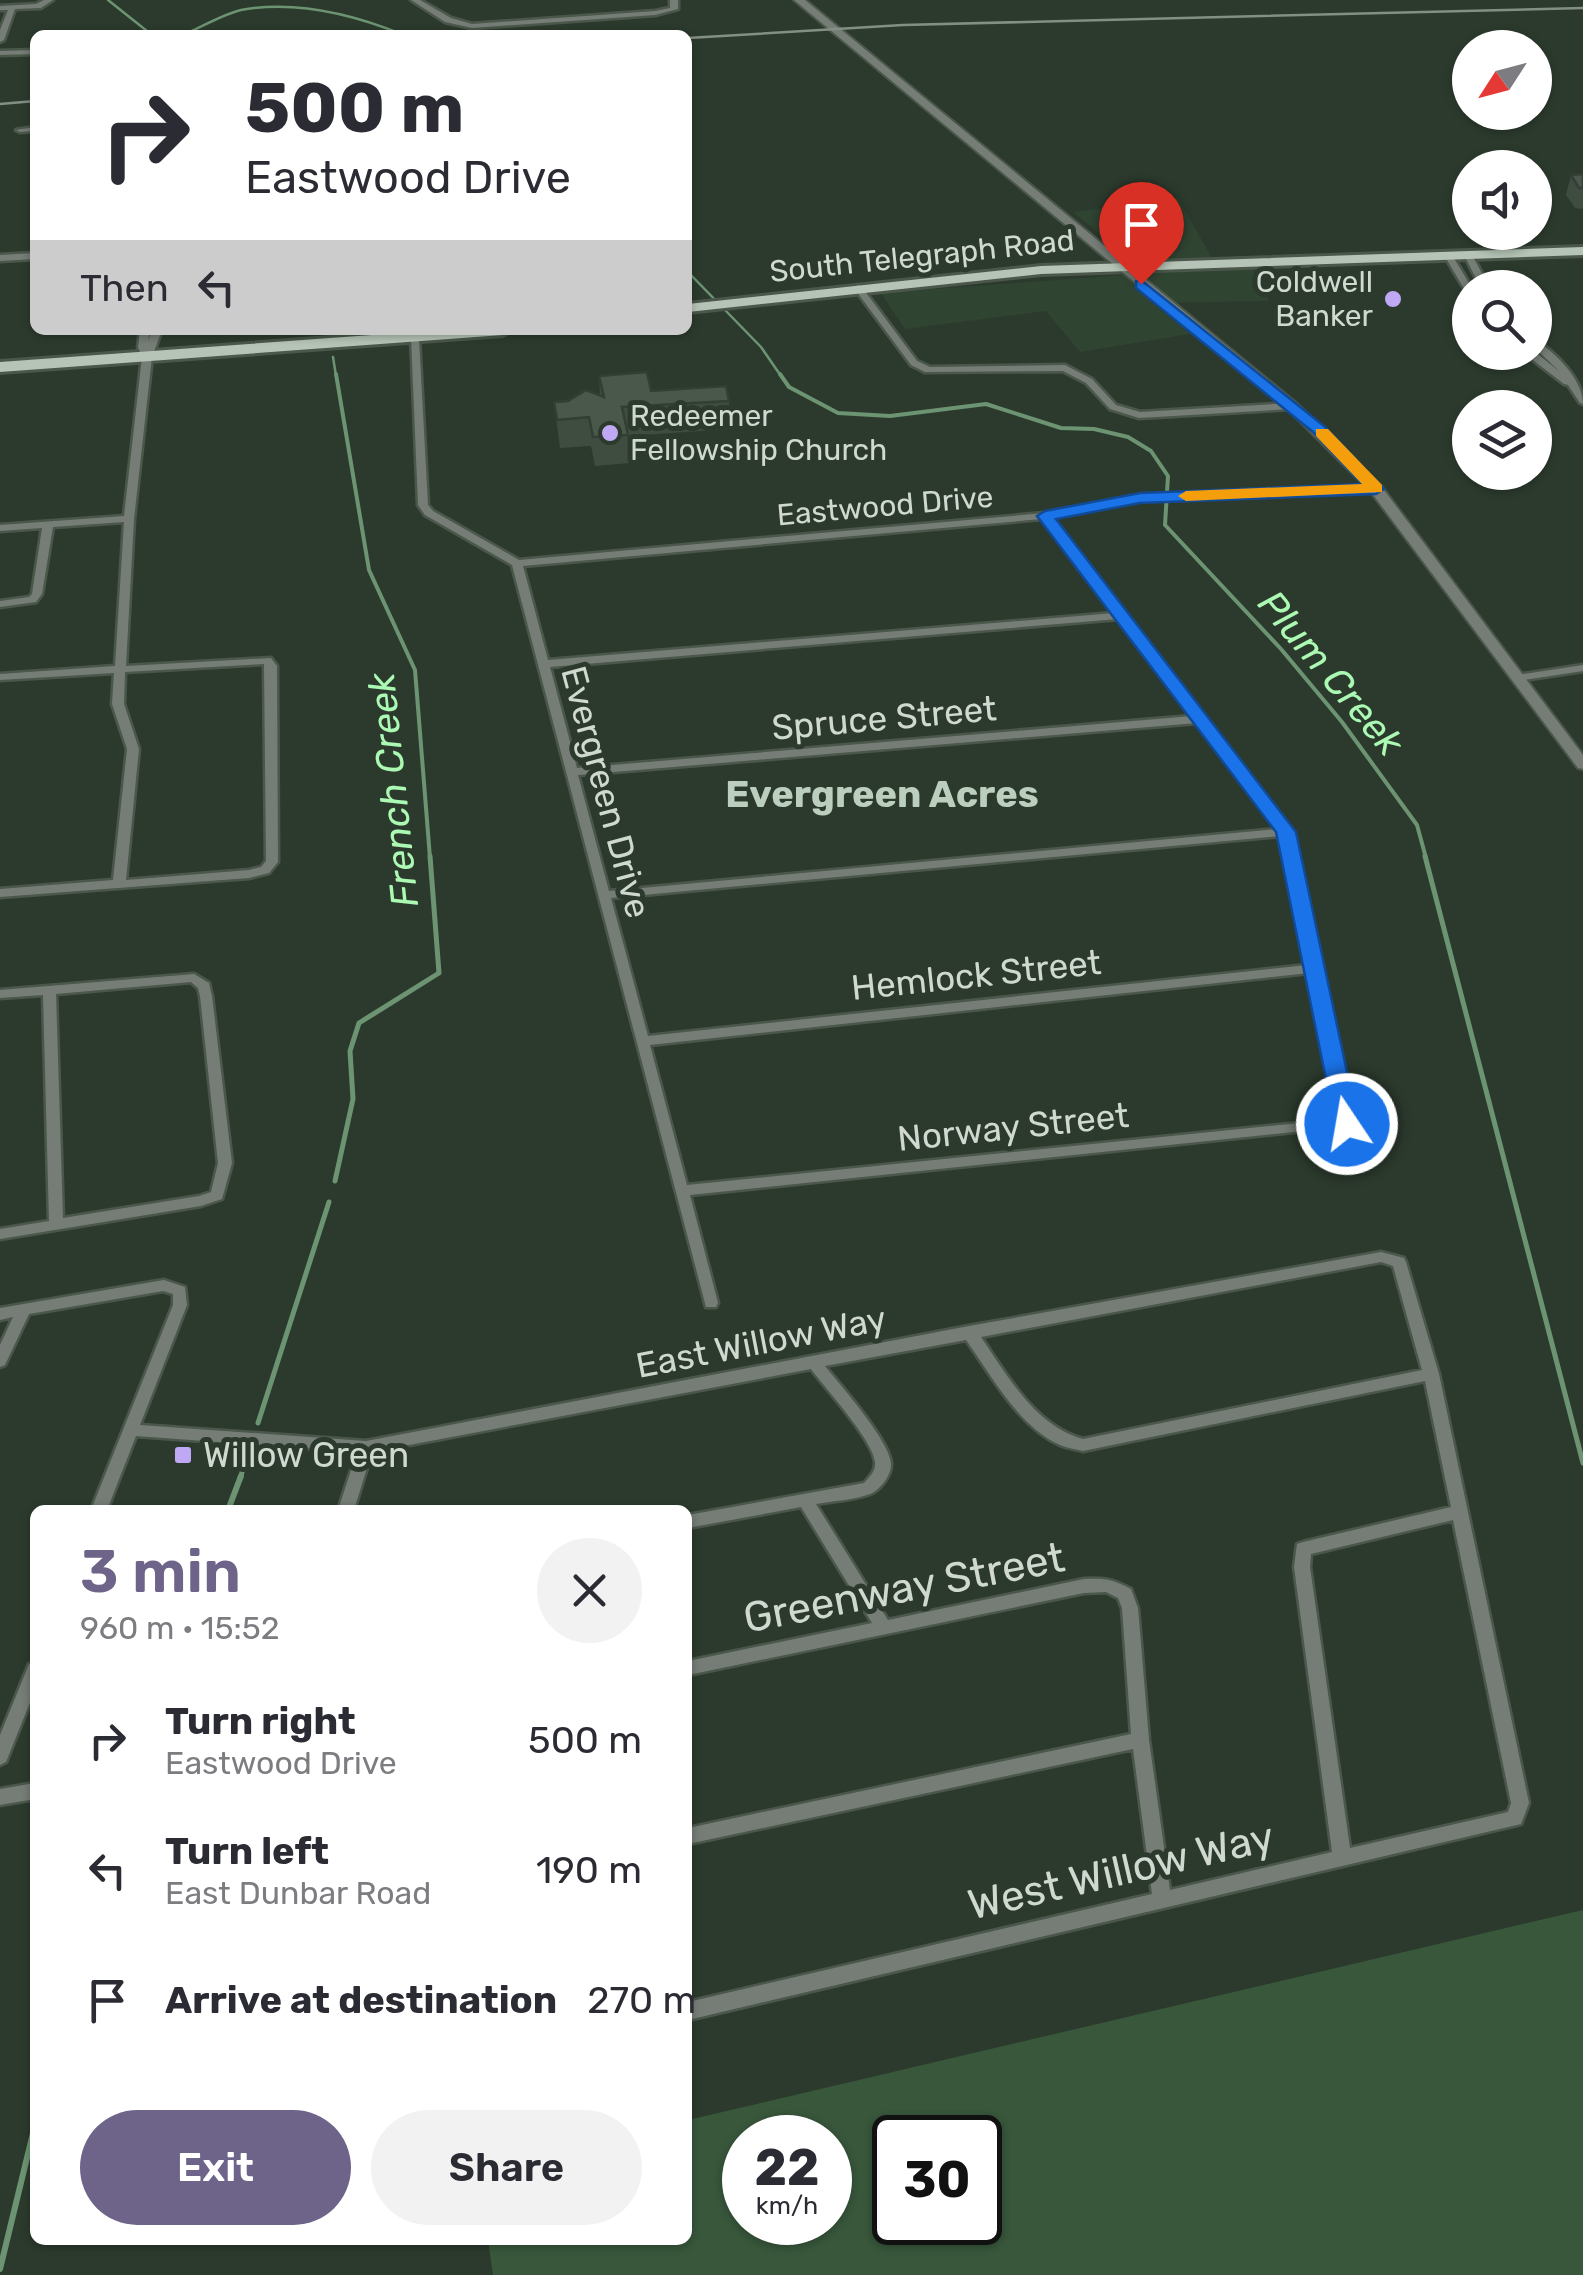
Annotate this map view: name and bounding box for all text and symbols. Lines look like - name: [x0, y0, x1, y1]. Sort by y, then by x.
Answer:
- north arrow: [1452, 30, 1552, 130]
- map controls: [1452, 30, 1552, 490]
- text: 500 m: [245, 67, 464, 150]
- icon: right: [80, 70, 210, 200]
- button: sound: [1452, 150, 1552, 250]
- text: Eastwood Drive: [245, 151, 571, 204]
- pin: [1099, 182, 1184, 285]
- icon: arrive: [1114, 197, 1169, 252]
- street label: South Telegraph Road: [768, 222, 1076, 290]
- icon: left: [189, 260, 244, 315]
- place label: Coldwell Banker: [1256, 264, 1374, 334]
- text: Then: [80, 265, 169, 311]
- button: search: [1452, 270, 1552, 370]
- marker: Coldwell Banker: [1382, 288, 1404, 310]
- button: layers: [1452, 390, 1552, 490]
- place label: Redeemer Fellowship Church: [630, 398, 887, 468]
- marker: Redeemer Fellowship Church: [599, 422, 621, 444]
- street label: Eastwood Drive: [775, 479, 995, 533]
- water label: Plum Creek: [1249, 581, 1414, 765]
- street label: Evergreen Drive: [552, 661, 660, 923]
- water label: French Creek: [358, 670, 428, 909]
- street label: Spruce Street: [770, 687, 998, 749]
- district label: Evergreen Acres: [725, 771, 1039, 817]
- street label: Hemlock Street: [849, 941, 1103, 1009]
- position arrow: [1295, 1072, 1399, 1176]
- street label: Norway Street: [895, 1094, 1131, 1160]
- street label: East Willow Way: [632, 1297, 890, 1387]
- place label: Willow Green: [203, 1434, 409, 1476]
- marker: Willow Green: [172, 1444, 194, 1466]
- street label: Greenway Street: [739, 1532, 1069, 1644]
- text: 3 min: [80, 1536, 241, 1607]
- button: close: [537, 1538, 642, 1643]
- text: 960 m · 15:52: [80, 1609, 280, 1647]
- text: Turn right: [165, 1698, 356, 1744]
- icon: right: [80, 1713, 135, 1768]
- text: 500 m: [528, 1717, 642, 1763]
- text: Eastwood Drive: [165, 1744, 397, 1782]
- street label: West Willow Way: [963, 1812, 1279, 1930]
- text: Turn left: [165, 1828, 329, 1874]
- icon: left: [80, 1843, 135, 1898]
- text: 190 m: [536, 1847, 642, 1893]
- text: East Dunbar Road: [165, 1874, 431, 1912]
- icon: arrive: [80, 1973, 135, 2028]
- text: Arrive at destination: [165, 1977, 557, 2023]
- text: 270 m: [587, 1977, 696, 2023]
- button: Exit: [80, 2110, 351, 2225]
- button: Share: [371, 2110, 642, 2225]
- speed limit sign: 30: [872, 2115, 1002, 2245]
- text: 22: [755, 2138, 820, 2198]
- text: km/h: [756, 2191, 818, 2220]

